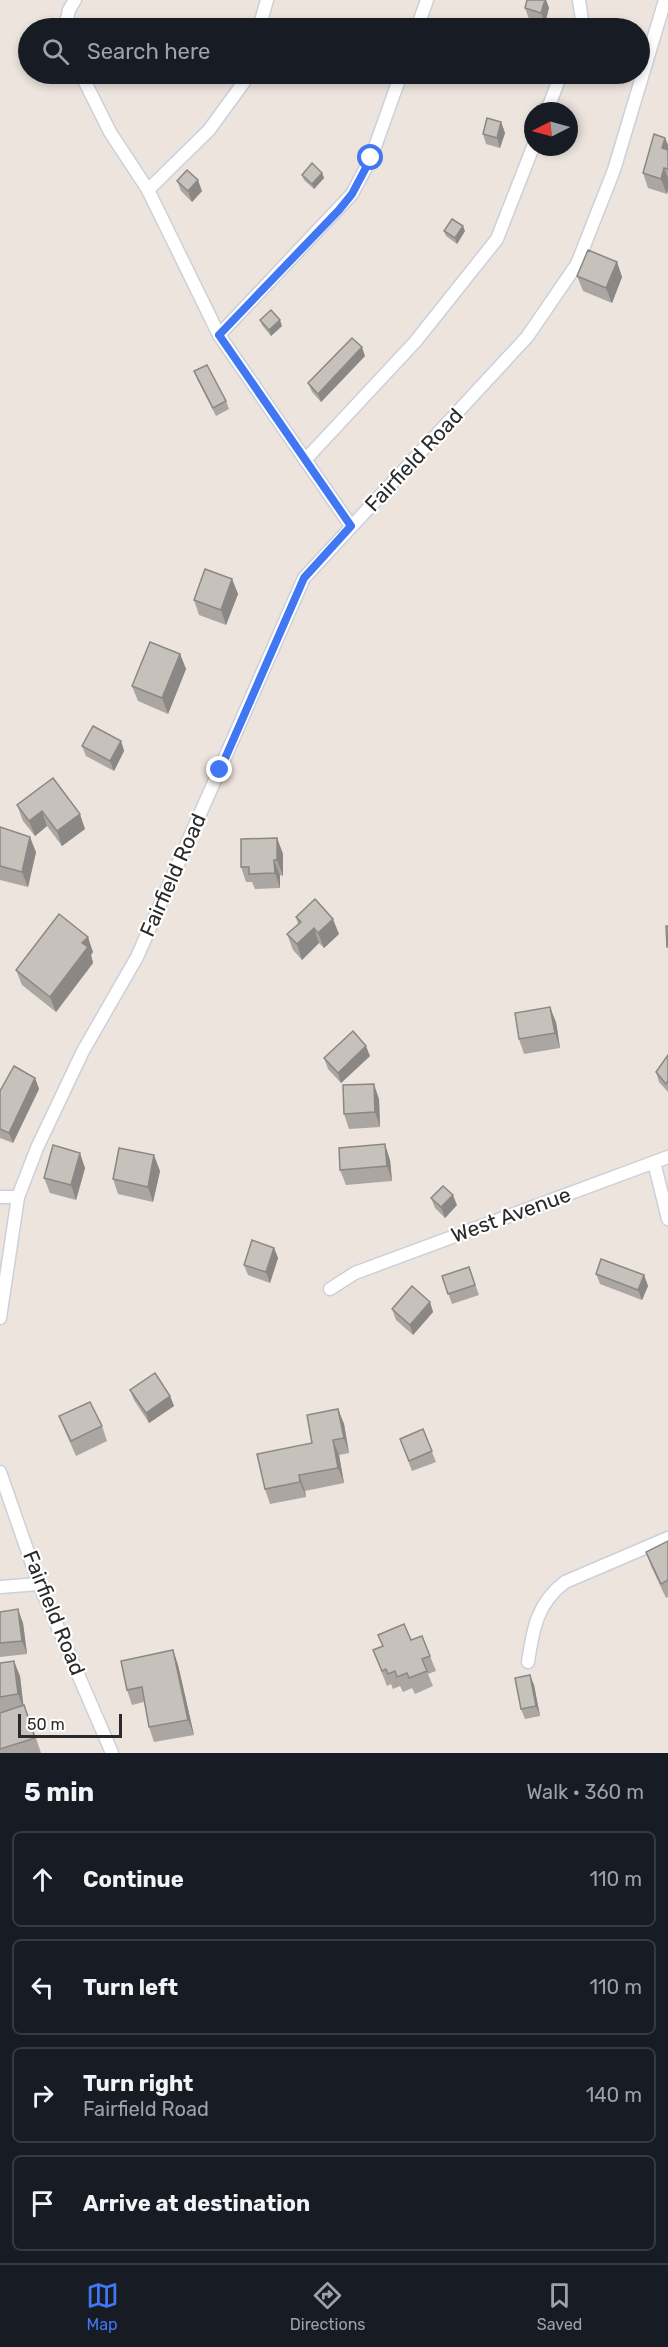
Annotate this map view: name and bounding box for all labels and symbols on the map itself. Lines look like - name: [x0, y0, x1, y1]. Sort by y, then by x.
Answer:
- north arrow: [524, 102, 578, 156]
- route start: [357, 144, 383, 170]
- street label: Fairfield Road: [359, 403, 468, 516]
- route end: [206, 756, 232, 782]
- street label: Fairfield Road: [134, 809, 211, 940]
- street label: West Avenue: [448, 1181, 574, 1248]
- street label: Fairfield Road: [18, 1547, 91, 1679]
- scale bar: [18, 1711, 122, 1738]

